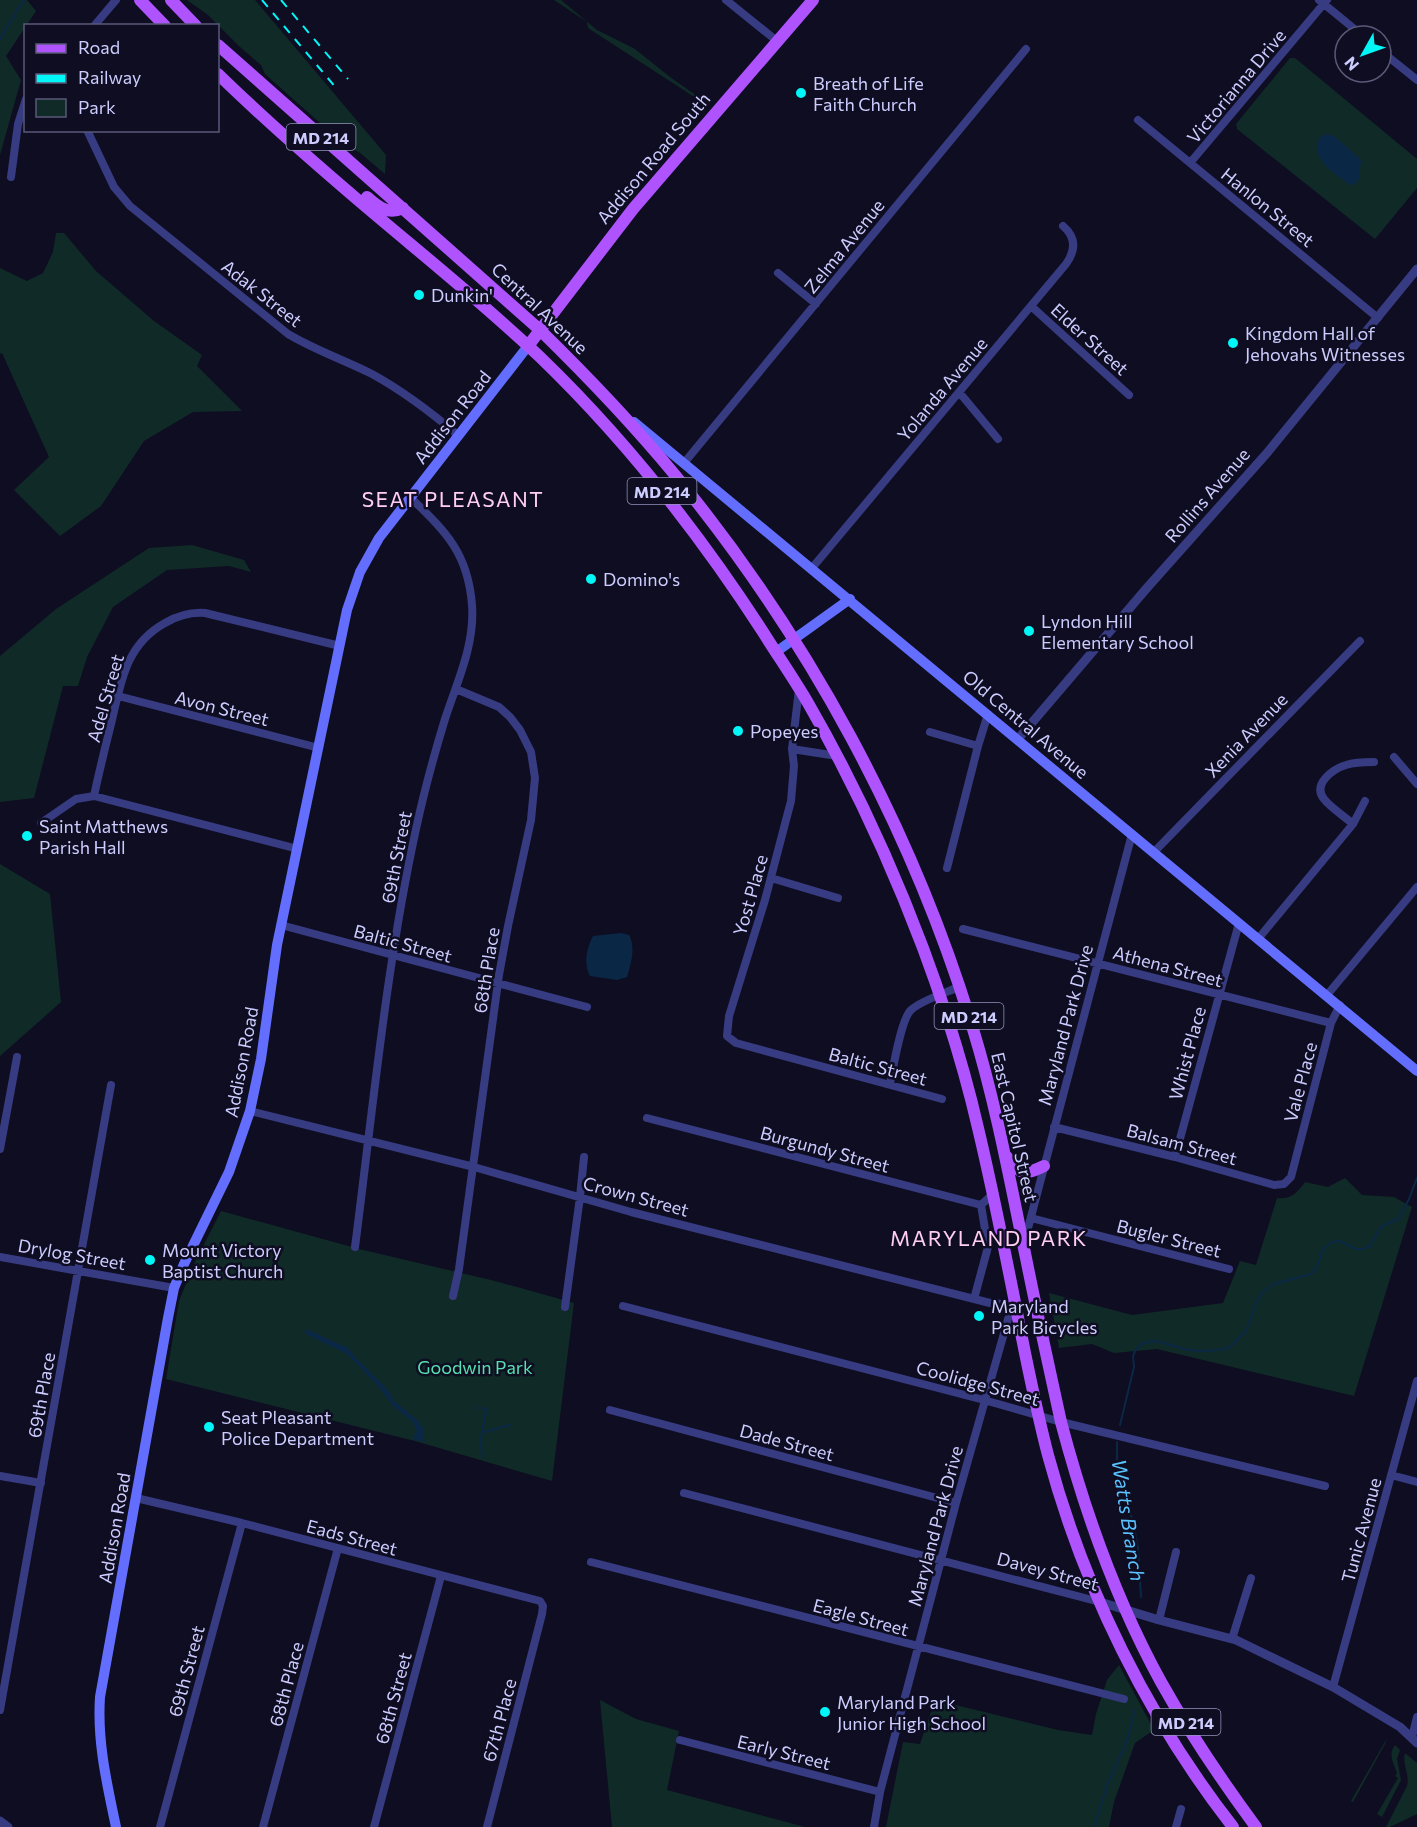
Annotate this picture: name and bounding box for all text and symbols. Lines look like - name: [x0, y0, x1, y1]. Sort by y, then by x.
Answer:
- legend: [24, 24, 219, 132]
- north arrow: [1333, 24, 1393, 84]
- street label: Victorianna Drive: [1182, 25, 1290, 147]
- text: Road: [78, 36, 120, 58]
- text: N: [1340, 53, 1362, 75]
- text: Railway: [78, 66, 141, 88]
- place label: Breath of Life Faith Church: [813, 72, 924, 115]
- marker: Breath of Life Faith Church: [794, 86, 808, 100]
- street label: Addison Road South: [592, 88, 714, 228]
- text: Park: [78, 96, 116, 118]
- road number: MD 214: [286, 124, 356, 150]
- street label: Hanlon Street: [1217, 163, 1319, 251]
- street label: Zelma Avenue: [799, 194, 889, 298]
- street label: Adak Street: [217, 255, 307, 331]
- street label: Central Avenue: [487, 258, 593, 358]
- place label: Dunkin': [431, 284, 493, 306]
- marker: Dunkin': [412, 288, 426, 302]
- street label: Elder Street: [1047, 298, 1133, 380]
- place label: Kingdom Hall of Jehovahs Witnesses: [1245, 322, 1405, 365]
- street label: Yolanda Avenue: [892, 333, 992, 445]
- marker: Kingdom Hall of Jehovahs Witnesses: [1226, 336, 1240, 350]
- street label: Addison Road: [409, 366, 495, 468]
- street label: Rollins Avenue: [1160, 443, 1254, 547]
- road number: MD 214: [628, 478, 696, 504]
- district label: SEAT PLEASANT: [362, 486, 544, 511]
- place label: Domino's: [603, 568, 680, 590]
- marker: Domino's: [584, 572, 598, 586]
- place label: Lyndon Hill Elementary School: [1041, 610, 1194, 653]
- marker: Lyndon Hill Elementary School: [1022, 624, 1036, 638]
- street label: Adel Street: [82, 651, 128, 745]
- street label: Old Central Avenue: [959, 665, 1093, 783]
- street label: Avon Street: [173, 686, 271, 730]
- street label: Xenia Avenue: [1200, 688, 1292, 782]
- place label: Popeyes: [750, 720, 818, 742]
- marker: Popeyes: [731, 724, 745, 738]
- street label: 69th Street: [376, 809, 416, 905]
- place label: Saint Matthews Parish Hall: [39, 815, 168, 858]
- marker: Saint Matthews Parish Hall: [20, 829, 34, 843]
- street label: Yost Place: [728, 852, 772, 938]
- street label: Baltic Street: [351, 919, 455, 967]
- street label: 68th Place: [468, 925, 504, 1015]
- street label: Athena Street: [1111, 941, 1225, 991]
- street label: Maryland Park Drive: [1033, 942, 1097, 1108]
- road number: MD 214: [934, 1003, 1004, 1029]
- street label: Whist Place: [1164, 1004, 1210, 1102]
- street label: Addison Road: [220, 1005, 262, 1119]
- street label: Vale Place: [1279, 1040, 1321, 1124]
- street label: Baltic Street: [826, 1042, 930, 1090]
- street label: East Capitol Street: [987, 1050, 1043, 1204]
- street label: Balsam Street: [1124, 1119, 1240, 1169]
- street label: Burgundy Street: [758, 1121, 892, 1177]
- street label: Crown Street: [581, 1171, 691, 1221]
- street label: Bugler Street: [1114, 1214, 1224, 1262]
- district label: MARYLAND PARK: [890, 1225, 1088, 1250]
- street label: Drylog Street: [16, 1234, 128, 1274]
- place label: Mount Victory Baptist Church: [162, 1239, 283, 1282]
- marker: Mount Victory Baptist Church: [143, 1253, 157, 1267]
- place label: Maryland Park Bicycles: [991, 1295, 1097, 1338]
- marker: Maryland Park Bicycles: [972, 1309, 986, 1323]
- street label: 69th Place: [23, 1351, 59, 1439]
- park label: Goodwin Park: [417, 1356, 533, 1378]
- street label: Coolidge Street: [914, 1356, 1042, 1410]
- place label: Seat Pleasant Police Department: [221, 1406, 374, 1449]
- street label: Dade Street: [737, 1419, 837, 1465]
- marker: Seat Pleasant Police Department: [202, 1420, 216, 1434]
- street label: Maryland Park Drive: [903, 1443, 967, 1609]
- water label: Watts Branch: [1108, 1457, 1150, 1583]
- street label: Addison Road: [93, 1471, 135, 1585]
- street label: Tunic Avenue: [1336, 1475, 1386, 1585]
- street label: Eads Street: [304, 1514, 400, 1560]
- street label: Davey Street: [995, 1547, 1101, 1595]
- street label: Eagle Street: [811, 1594, 911, 1640]
- street label: 69th Street: [163, 1623, 209, 1719]
- street label: 68th Place: [264, 1639, 308, 1729]
- street label: 68th Street: [370, 1650, 416, 1746]
- street label: 67th Place: [477, 1676, 521, 1764]
- place label: Maryland Park Junior High School: [837, 1691, 986, 1734]
- marker: Maryland Park Junior High School: [818, 1705, 832, 1719]
- road number: MD 214: [1152, 1709, 1220, 1735]
- street label: Early Street: [735, 1730, 833, 1774]

